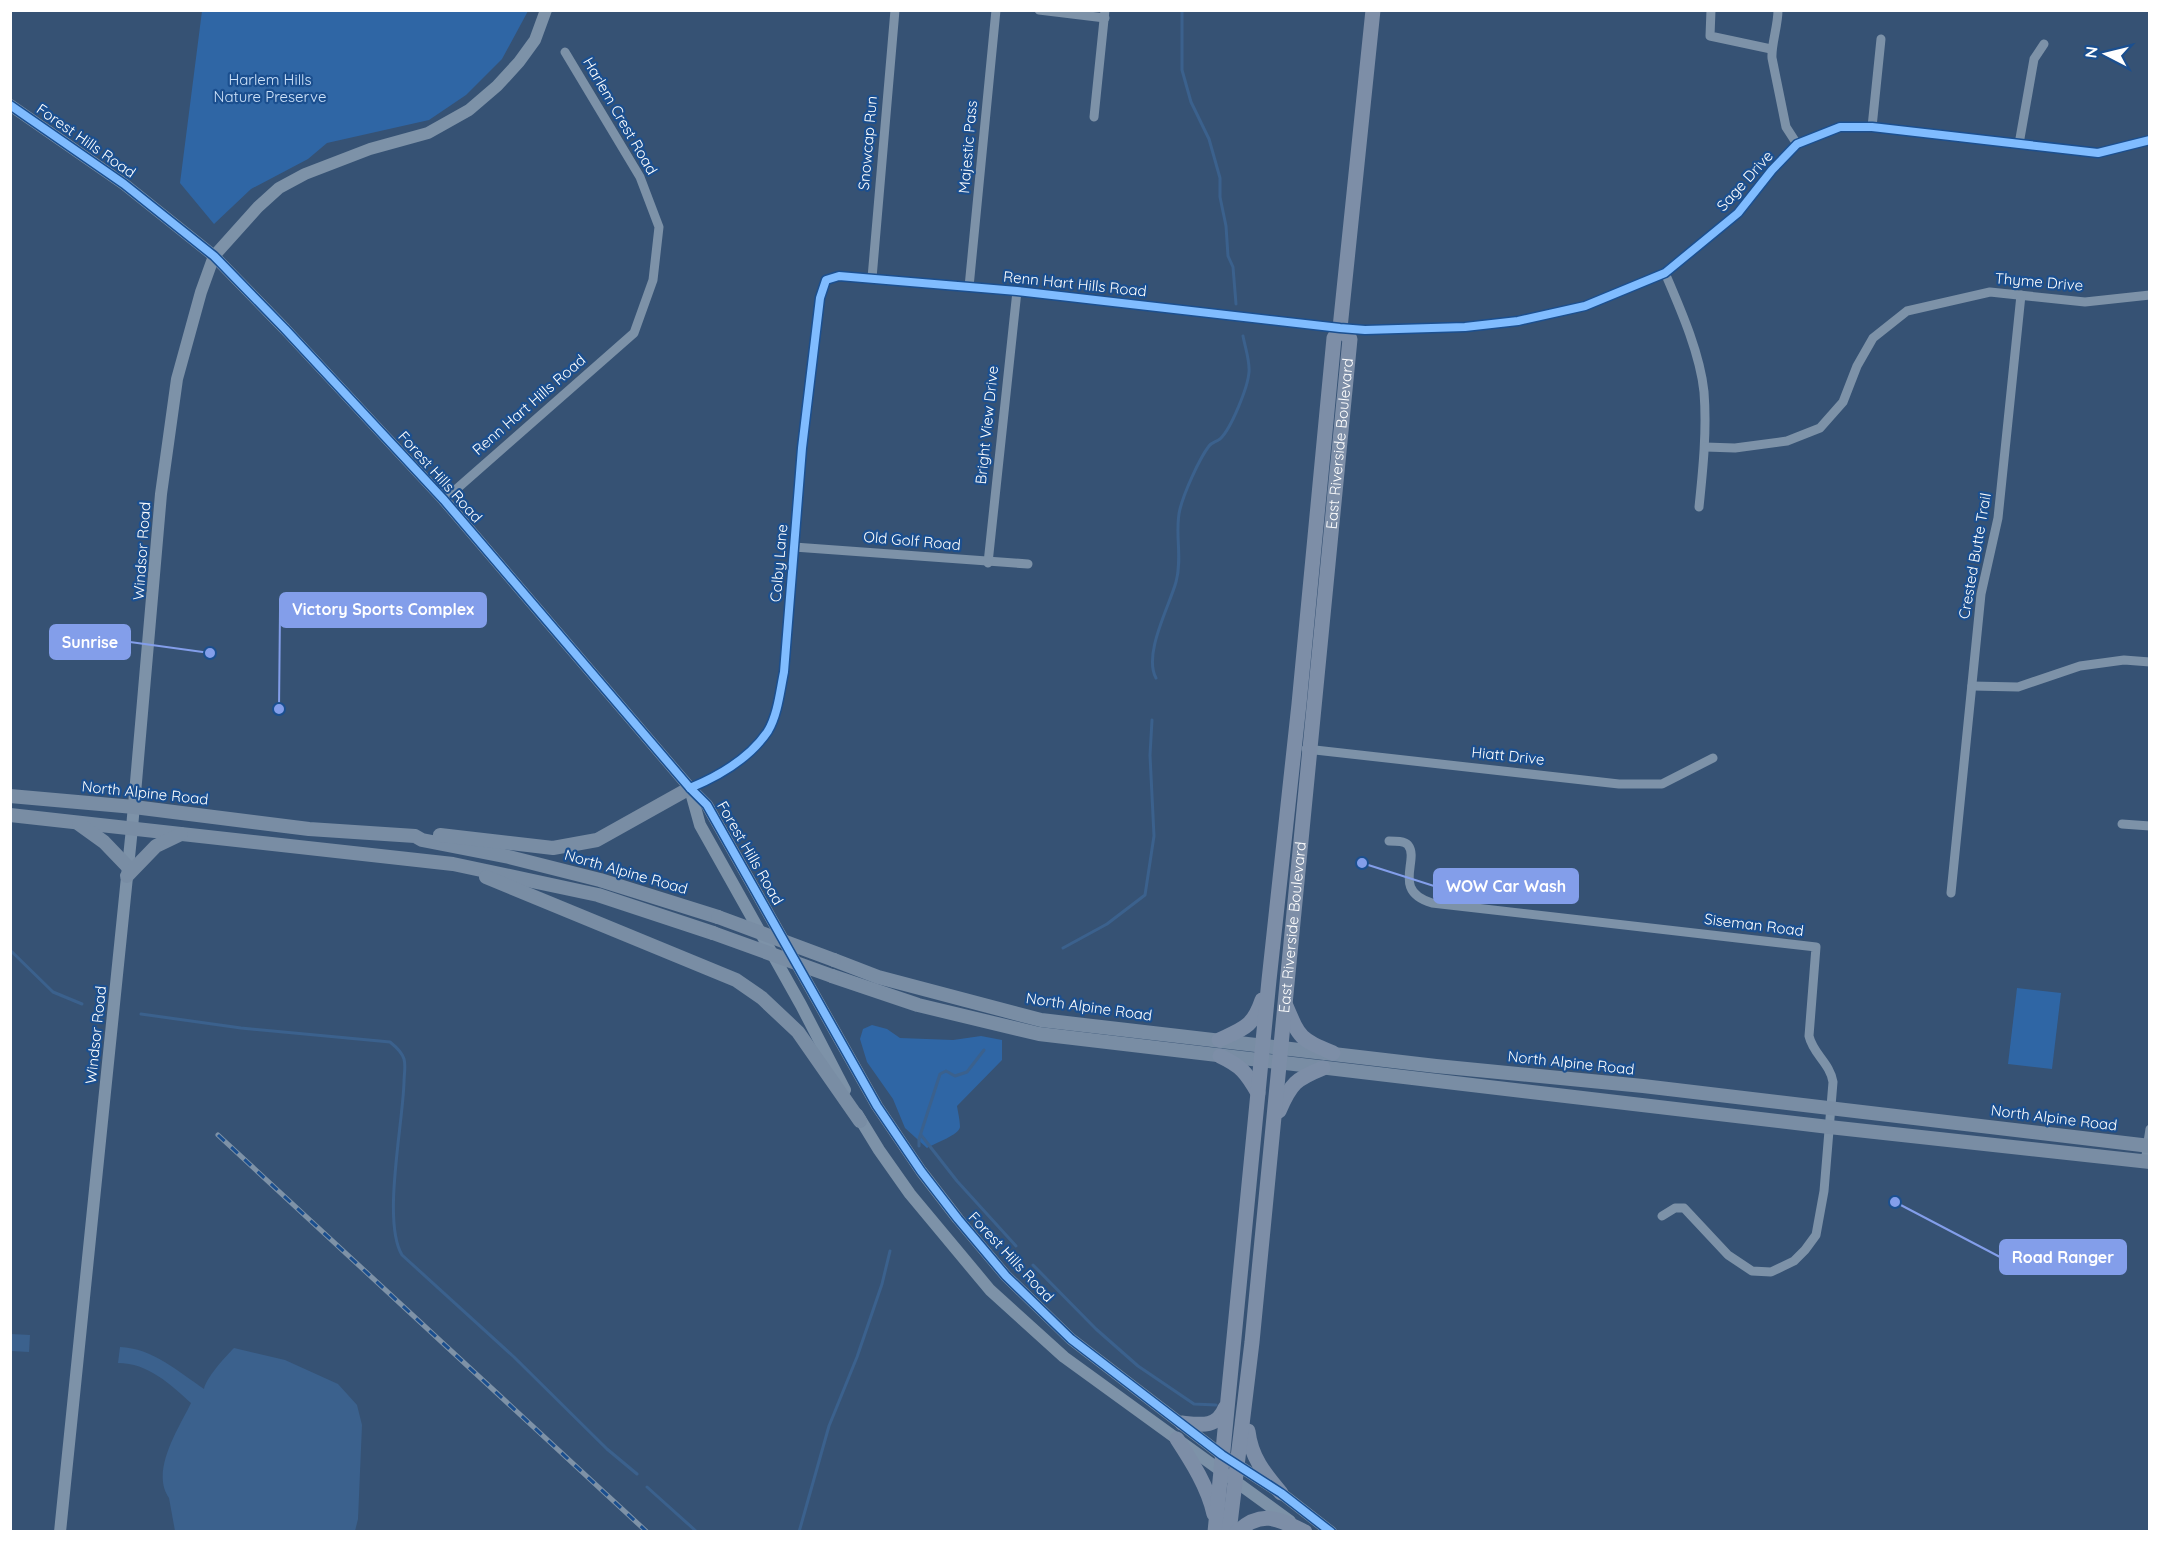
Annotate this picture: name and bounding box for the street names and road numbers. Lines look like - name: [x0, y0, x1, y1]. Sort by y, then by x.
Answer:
- street label: Harlem Crest Road: [579, 54, 662, 178]
- street label: Snowcap Run: [854, 95, 881, 191]
- street label: Forest Hills Road: [33, 99, 140, 182]
- street label: Majestic Pass: [954, 100, 981, 194]
- street label: Sage Drive: [1712, 146, 1777, 215]
- street label: Renn Hart Hills Road: [1002, 267, 1148, 300]
- street label: Thyme Drive: [1994, 268, 2084, 295]
- street label: Renn Hart Hills Road: [468, 350, 589, 459]
- street label: East Riverside Boulevard: [1321, 357, 1357, 530]
- street label: Bright View Drive: [971, 365, 1002, 485]
- street label: Forest Hills Road: [394, 427, 486, 526]
- street label: Crested Butte Trail: [1954, 491, 1995, 621]
- street label: Windsor Road: [129, 501, 154, 601]
- street label: Colby Lane: [766, 523, 791, 603]
- street label: Old Golf Road: [863, 527, 961, 554]
- street label: Hiatt Drive: [1471, 742, 1546, 769]
- street label: North Alpine Road: [81, 776, 209, 809]
- street label: Forest Hills Road: [713, 797, 788, 908]
- street label: East Riverside Boulevard: [1274, 841, 1310, 1014]
- street label: North Alpine Road: [562, 845, 690, 898]
- street label: Siseman Road: [1703, 909, 1805, 940]
- street label: Windsor Road: [81, 985, 110, 1085]
- street label: North Alpine Road: [1025, 988, 1153, 1025]
- street label: North Alpine Road: [1507, 1046, 1635, 1079]
- street label: North Alpine Road: [1990, 1100, 2118, 1135]
- street label: Forest Hills Road: [965, 1207, 1058, 1306]

